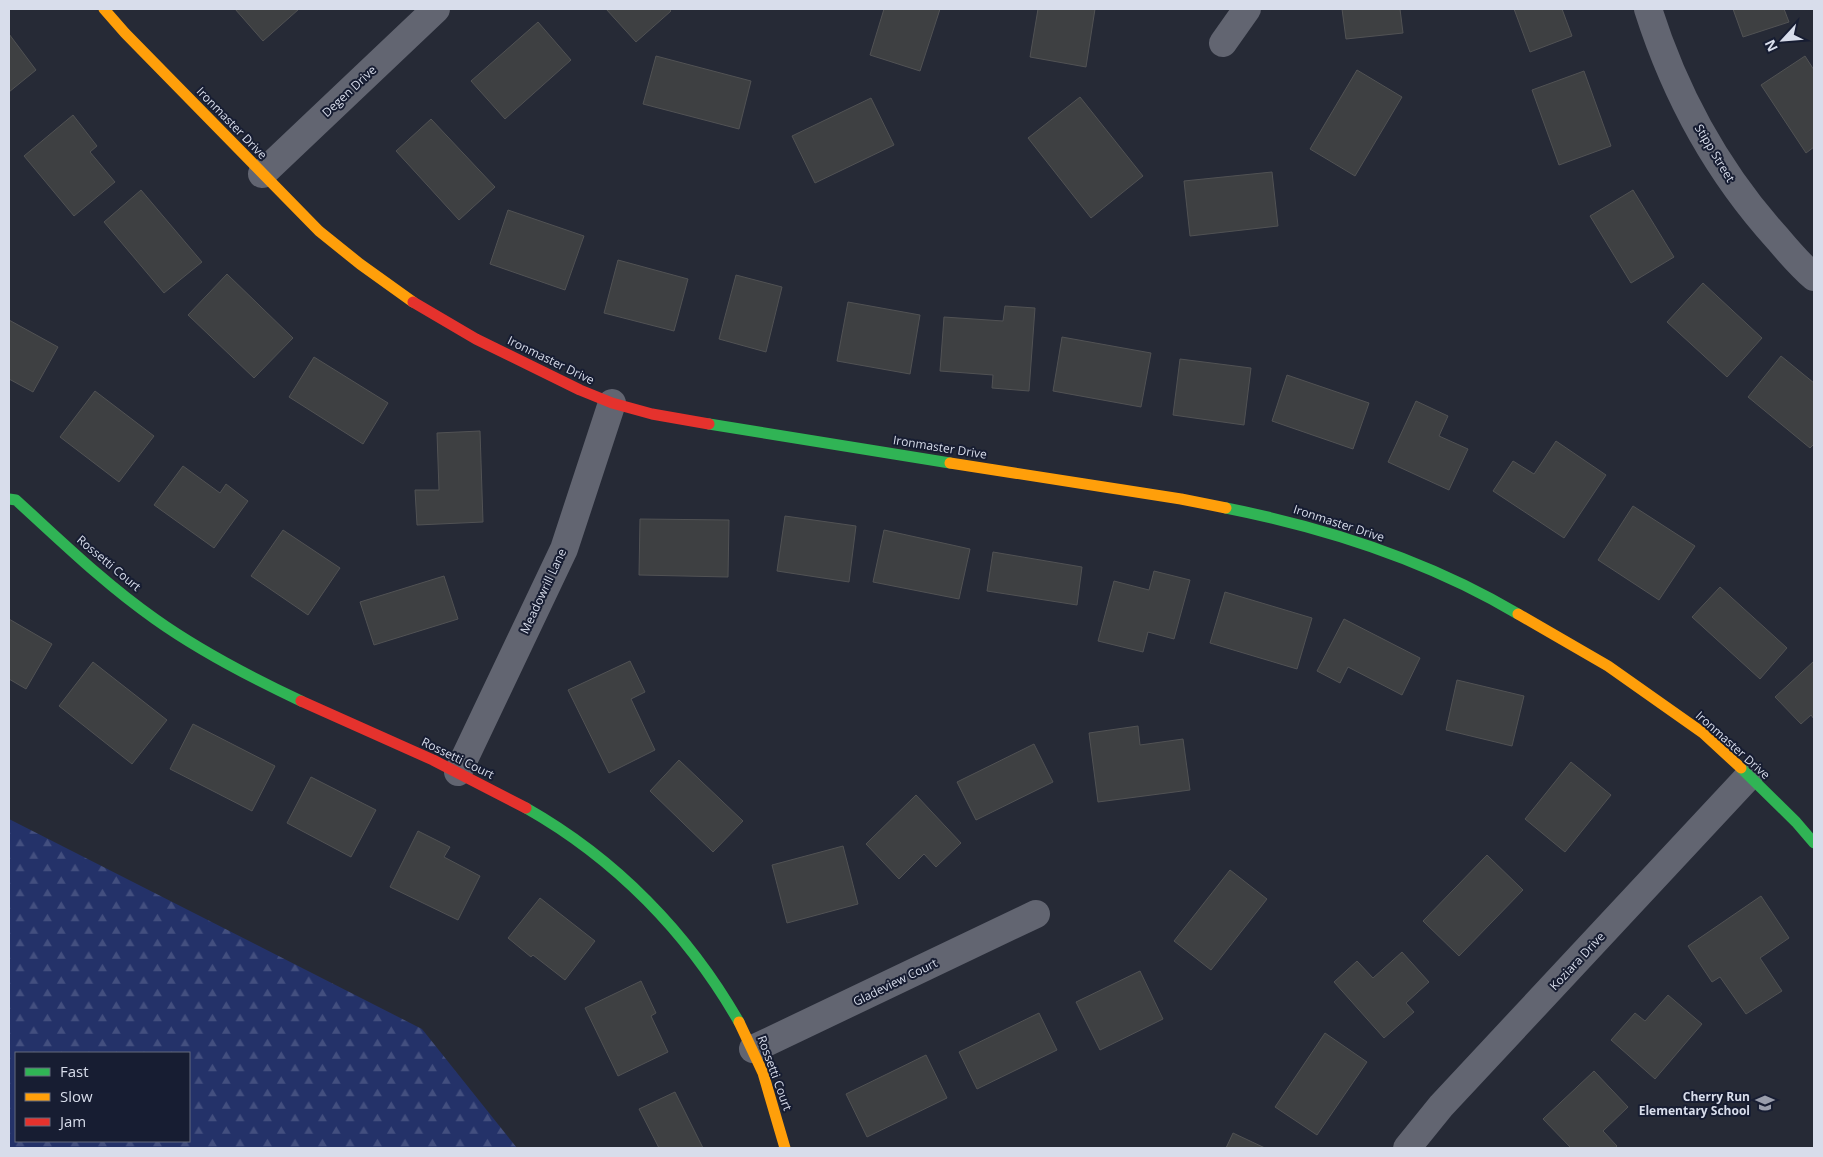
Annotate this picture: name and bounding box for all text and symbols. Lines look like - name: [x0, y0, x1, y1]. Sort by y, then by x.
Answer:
- north arrow: [1758, 15, 1808, 65]
- text: N: [1760, 37, 1782, 55]
- street label: Degen Drive: [318, 61, 380, 121]
- street label: Ironmaster Drive: [193, 83, 271, 163]
- street label: Stipp Street: [1691, 121, 1739, 185]
- street label: Ironmaster Drive: [505, 332, 598, 389]
- street label: Ironmaster Drive: [892, 431, 988, 463]
- street label: Ironmaster Drive: [1291, 500, 1387, 546]
- street label: Rossetti Court: [73, 531, 145, 595]
- street label: Meadowrill Lane: [516, 545, 570, 636]
- street label: Ironmaster Drive: [1692, 707, 1774, 783]
- street label: Rossetti Court: [419, 733, 497, 783]
- street label: Koziara Drive: [1546, 928, 1609, 994]
- street label: Gladeview Court: [850, 954, 940, 1010]
- street label: Rossetti Court: [754, 1033, 796, 1113]
- legend: [15, 1052, 190, 1142]
- text: Fast: [60, 1061, 89, 1081]
- text: Slow: [60, 1086, 93, 1106]
- place label: Cherry Run Elementary School: [1639, 1088, 1750, 1119]
- school or university icon: Cherry Run Elementary School: [1754, 1092, 1776, 1114]
- text: Jam: [58, 1111, 86, 1131]

